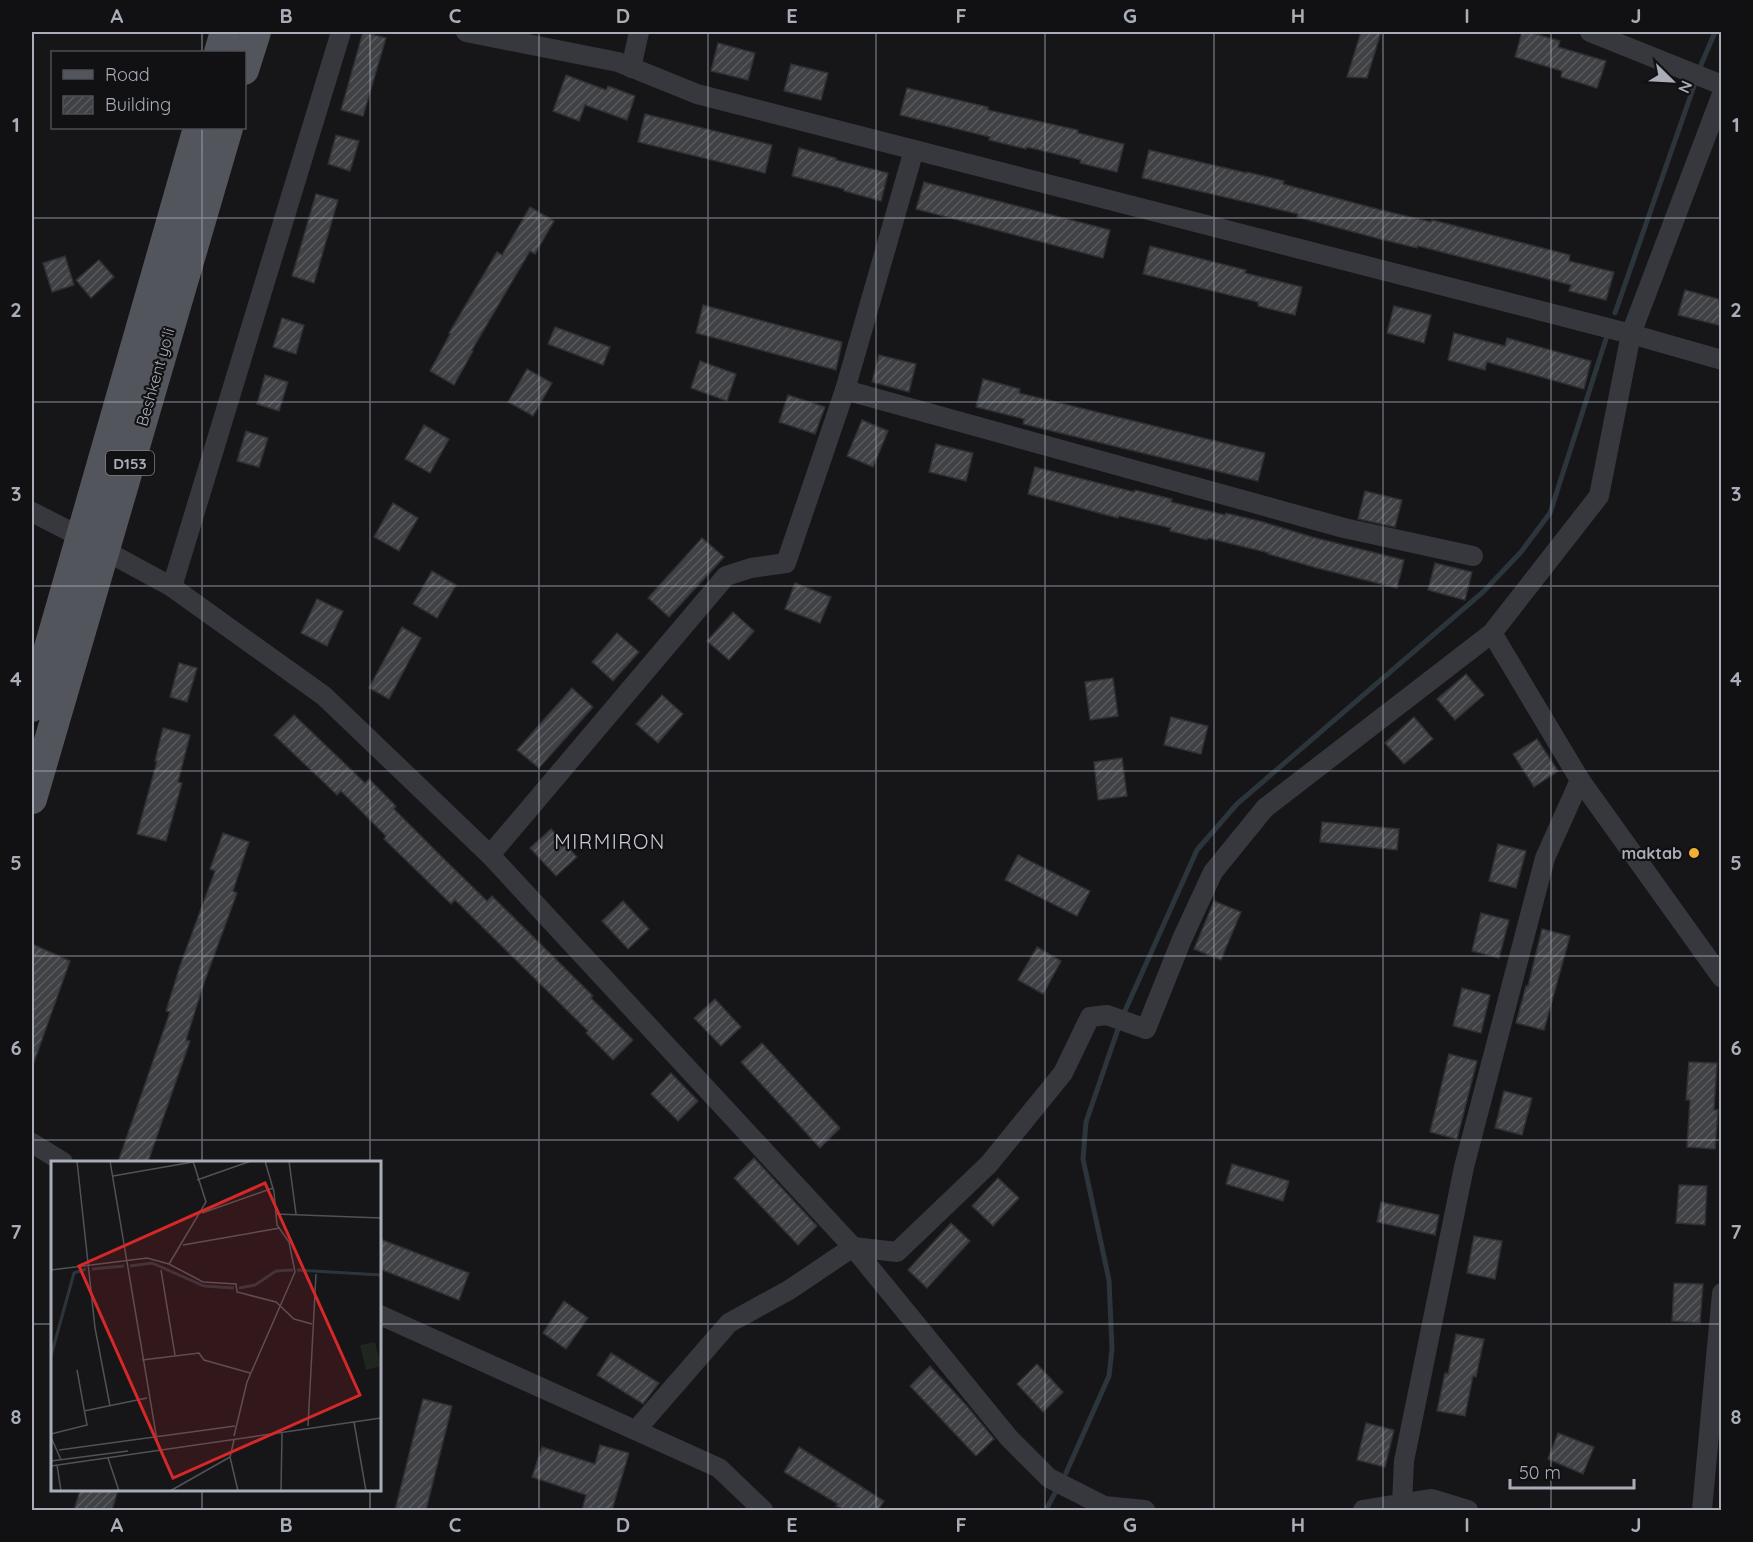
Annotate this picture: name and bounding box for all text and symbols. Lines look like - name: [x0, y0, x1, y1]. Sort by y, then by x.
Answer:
- text: A: [111, 3, 124, 28]
- text: B: [279, 3, 293, 28]
- text: C: [449, 3, 462, 28]
- text: D: [616, 3, 630, 28]
- text: E: [786, 3, 798, 28]
- text: F: [955, 3, 967, 28]
- text: G: [1123, 3, 1137, 28]
- text: H: [1291, 3, 1305, 28]
- text: I: [1464, 3, 1470, 28]
- text: J: [1630, 3, 1642, 28]
- legend: [51, 51, 246, 129]
- north arrow: [1642, 51, 1702, 111]
- text: Road: [105, 63, 150, 86]
- text: N: [1674, 78, 1697, 97]
- text: Building: [105, 93, 171, 116]
- text: 1: [12, 112, 20, 137]
- text: 1: [1732, 112, 1740, 137]
- text: 2: [10, 297, 22, 322]
- text: 2: [1730, 297, 1742, 322]
- street label: Beshkent yoʻli: [131, 326, 179, 428]
- road number: D153: [106, 451, 154, 475]
- text: 3: [11, 481, 21, 506]
- text: 3: [1731, 481, 1741, 506]
- text: 4: [10, 666, 22, 691]
- text: 4: [1730, 666, 1742, 691]
- district label: MIRMIRON: [554, 829, 666, 854]
- place label: maktab: [1621, 843, 1682, 863]
- marker: maktab: [1687, 846, 1701, 860]
- text: 5: [10, 850, 22, 875]
- text: 5: [1730, 850, 1742, 875]
- text: 6: [10, 1035, 22, 1060]
- text: 6: [1730, 1035, 1742, 1060]
- inset map: [51, 1161, 381, 1491]
- text: 7: [11, 1219, 22, 1244]
- text: 7: [1731, 1219, 1742, 1244]
- text: 8: [11, 1404, 22, 1429]
- text: 8: [1731, 1404, 1742, 1429]
- scale bar: [1510, 1452, 1634, 1490]
- text: 50 m: [1519, 1461, 1561, 1484]
- text: A: [111, 1512, 124, 1537]
- text: B: [279, 1512, 293, 1537]
- text: C: [449, 1512, 462, 1537]
- text: D: [616, 1512, 630, 1537]
- text: E: [786, 1512, 798, 1537]
- text: F: [955, 1512, 967, 1537]
- text: G: [1123, 1512, 1137, 1537]
- text: H: [1291, 1512, 1305, 1537]
- text: I: [1464, 1512, 1470, 1537]
- text: J: [1630, 1512, 1642, 1537]

